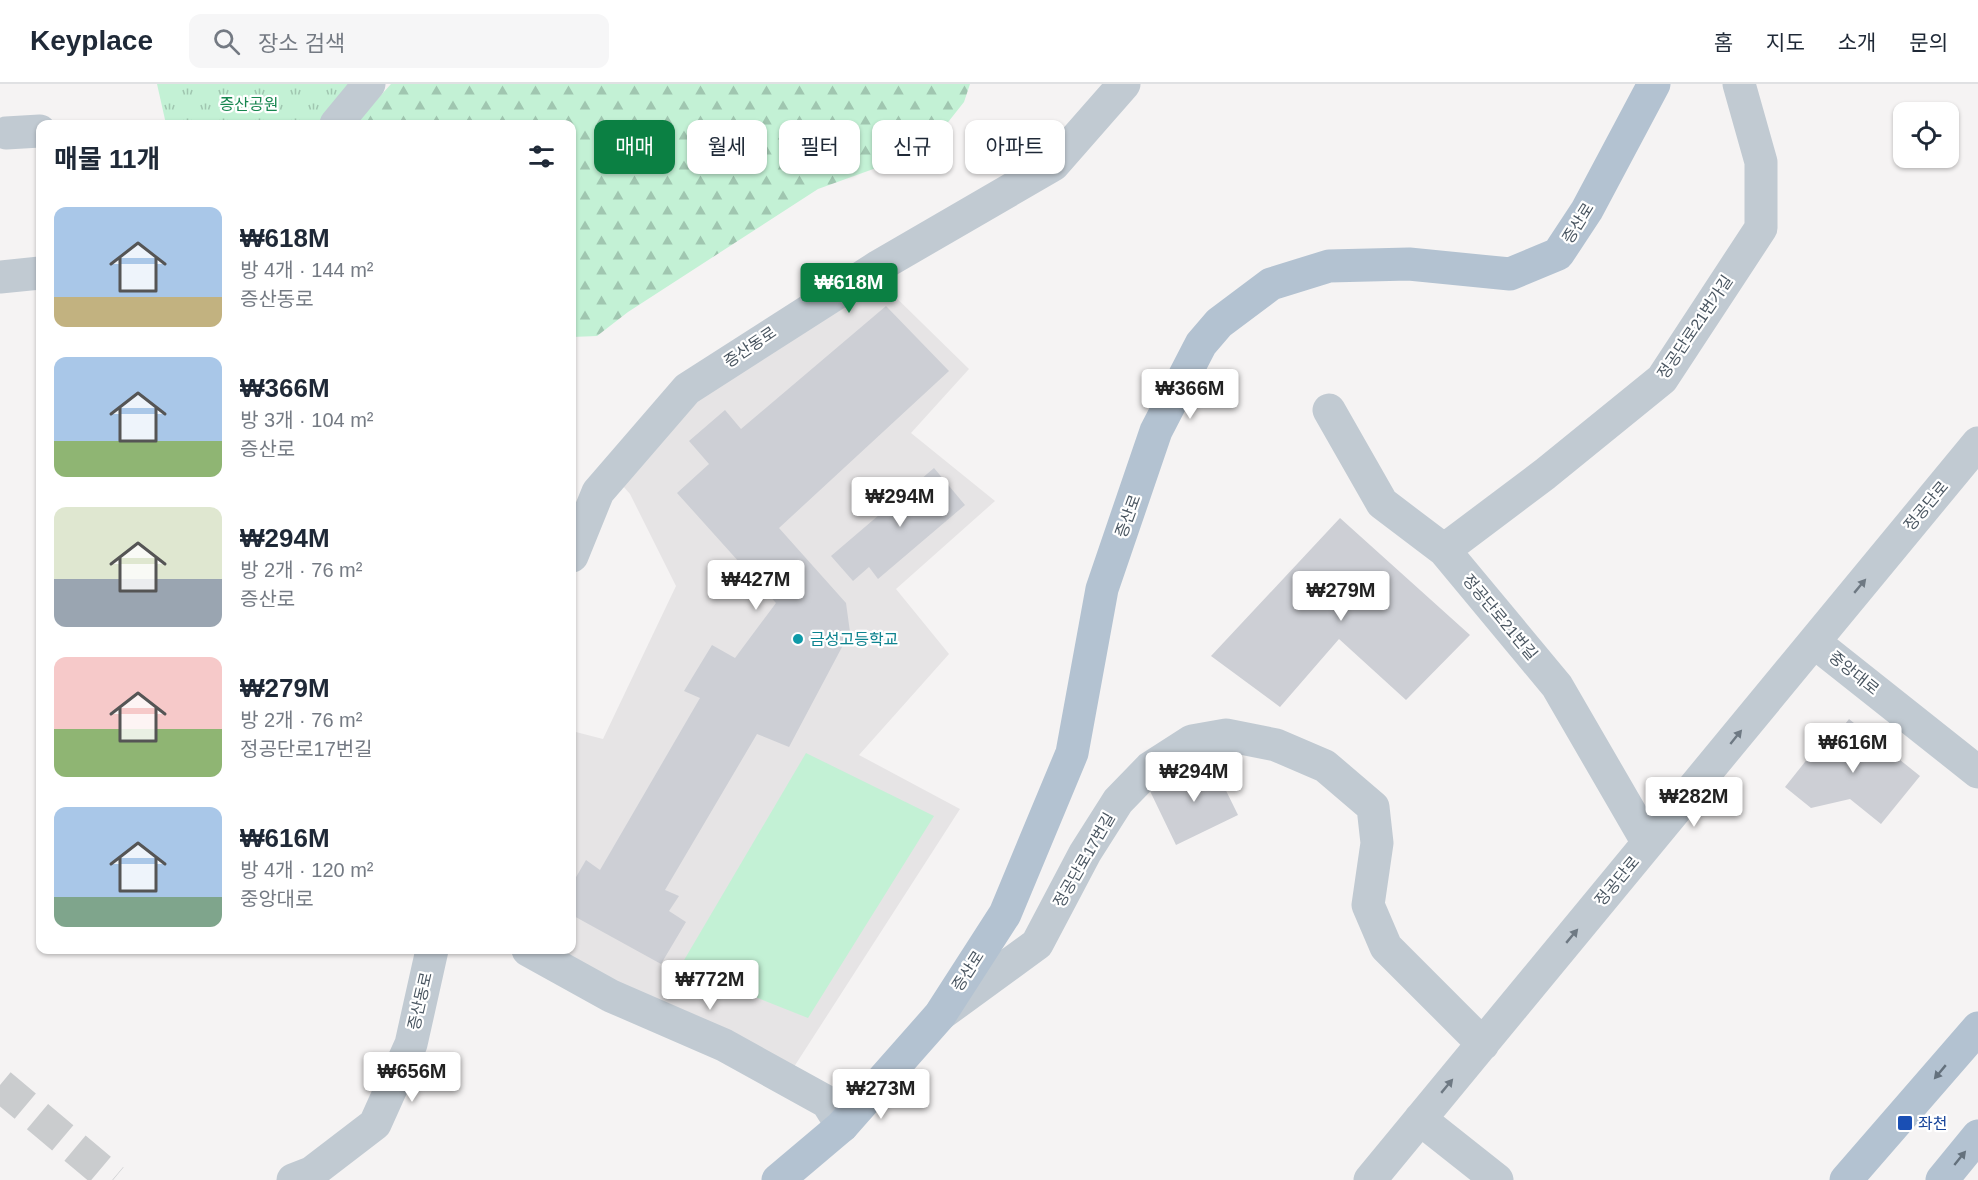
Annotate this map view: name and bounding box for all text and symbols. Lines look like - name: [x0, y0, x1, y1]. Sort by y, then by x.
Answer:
- search box: [189, 14, 609, 68]
- text: Keyplace: [30, 25, 153, 56]
- icon: search: [210, 25, 243, 58]
- text: 장소 검색: [258, 31, 345, 56]
- text: 홈: [1714, 31, 1733, 54]
- text: 지도: [1766, 31, 1805, 54]
- text: 소개: [1838, 31, 1876, 54]
- text: 문의: [1909, 31, 1948, 54]
- park label: 증산공원: [220, 96, 278, 113]
- map controls: [1893, 102, 1959, 168]
- button: locate: [1893, 102, 1959, 168]
- chip: 매매: [594, 120, 675, 174]
- chip: 월세: [687, 120, 767, 174]
- chip: 필터: [779, 120, 860, 174]
- chip: 신규: [872, 120, 953, 174]
- chip: 아파트: [965, 120, 1065, 174]
- icon: filters: [525, 140, 558, 173]
- text: 매물 11개: [54, 144, 160, 174]
- street label: 증산로: [1559, 200, 1597, 246]
- text: ₩618M: [240, 223, 330, 253]
- icon: home: [102, 231, 174, 303]
- text: 방 4개 · 144 m²: [240, 259, 374, 281]
- pin: ₩618M: [807, 263, 891, 314]
- text: ₩618M: [815, 271, 883, 293]
- street label: 정공단로21번가길: [1654, 272, 1736, 382]
- text: 증산동로: [240, 288, 314, 310]
- street label: 증산동로: [721, 323, 779, 371]
- pin: ₩366M: [1148, 369, 1232, 420]
- text: ₩366M: [240, 373, 330, 403]
- text: ₩366M: [1156, 377, 1224, 399]
- icon: home: [102, 381, 174, 453]
- text: 방 3개 · 104 m²: [240, 409, 374, 431]
- text: 증산로: [240, 438, 295, 460]
- pin: ₩294M: [858, 477, 942, 528]
- street label: 정공단로: [1901, 478, 1952, 534]
- text: ₩294M: [866, 485, 934, 507]
- street label: 증산로: [1112, 492, 1144, 540]
- text: ₩294M: [240, 523, 330, 553]
- icon: home: [102, 531, 174, 603]
- text: 방 2개 · 76 m²: [240, 559, 362, 581]
- pin: ₩427M: [714, 560, 798, 611]
- text: ₩427M: [722, 568, 790, 590]
- pin: ₩279M: [1299, 571, 1383, 622]
- street label: 정공단로21번길: [1459, 571, 1541, 663]
- text: ₩279M: [1307, 579, 1375, 601]
- one-way arrow: [1853, 579, 1866, 594]
- text: 증산로: [240, 588, 295, 610]
- place label: 금성고등학교: [810, 631, 898, 648]
- marker: 금성고등학교: [791, 632, 805, 646]
- street label: 중앙대로: [1826, 648, 1882, 698]
- text: ₩279M: [240, 673, 330, 703]
- icon: home: [102, 681, 174, 753]
- text: 방 2개 · 76 m²: [240, 709, 362, 731]
- pin: ₩616M: [1811, 723, 1895, 774]
- one-way arrow: [1729, 729, 1742, 745]
- text: ₩616M: [1819, 731, 1887, 753]
- text: 정공단로17번길: [240, 738, 373, 760]
- pin: ₩294M: [1152, 752, 1236, 803]
- text: ₩294M: [1160, 760, 1228, 782]
- pin: ₩282M: [1652, 777, 1736, 828]
- text: ₩282M: [1660, 785, 1728, 807]
- street label: 정공단로17번길: [1050, 810, 1118, 910]
- text: ₩616M: [240, 823, 330, 853]
- icon: home: [102, 831, 174, 903]
- street label: 정공단로: [1592, 853, 1643, 909]
- text: 방 4개 · 120 m²: [240, 859, 374, 881]
- text: 중앙대로: [240, 888, 314, 910]
- one-way arrow: [1565, 928, 1578, 944]
- street label: 증산로: [949, 948, 987, 994]
- pin: ₩772M: [668, 960, 752, 1011]
- text: ₩772M: [676, 968, 744, 990]
- street label: 증산동로: [405, 970, 435, 1032]
- pin: ₩656M: [370, 1052, 454, 1103]
- text: ₩656M: [378, 1060, 446, 1082]
- one-way arrow: [1934, 1064, 1947, 1079]
- pin: ₩273M: [839, 1069, 923, 1120]
- text: ₩273M: [847, 1077, 915, 1099]
- one-way arrow: [1441, 1078, 1454, 1094]
- marker: 좌천: [1896, 1114, 1914, 1132]
- place label: 좌천: [1918, 1115, 1947, 1132]
- one-way arrow: [1953, 1151, 1966, 1166]

